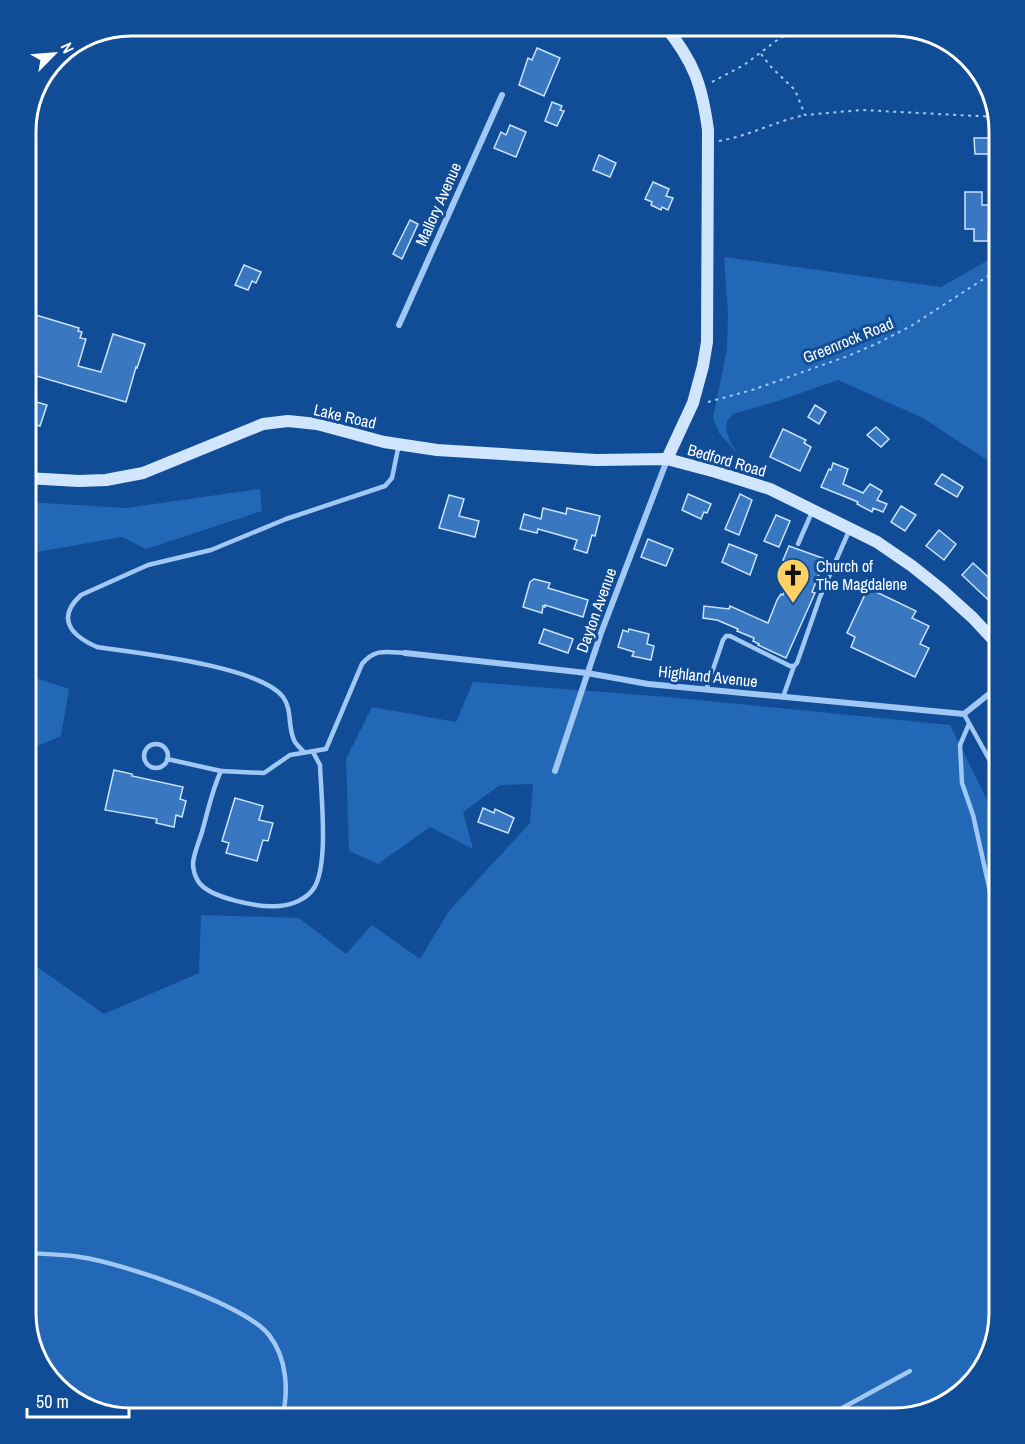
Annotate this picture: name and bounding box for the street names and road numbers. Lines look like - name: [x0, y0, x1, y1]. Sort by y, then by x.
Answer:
- street label: Mallory Avenue: [410, 159, 466, 249]
- street label: Greenrock Road: [799, 312, 897, 368]
- street label: Lake Road: [312, 398, 378, 434]
- street label: Bedford Road: [685, 438, 769, 482]
- street label: Dayton Avenue: [570, 565, 622, 655]
- street label: Highland Avenue: [657, 660, 759, 692]

